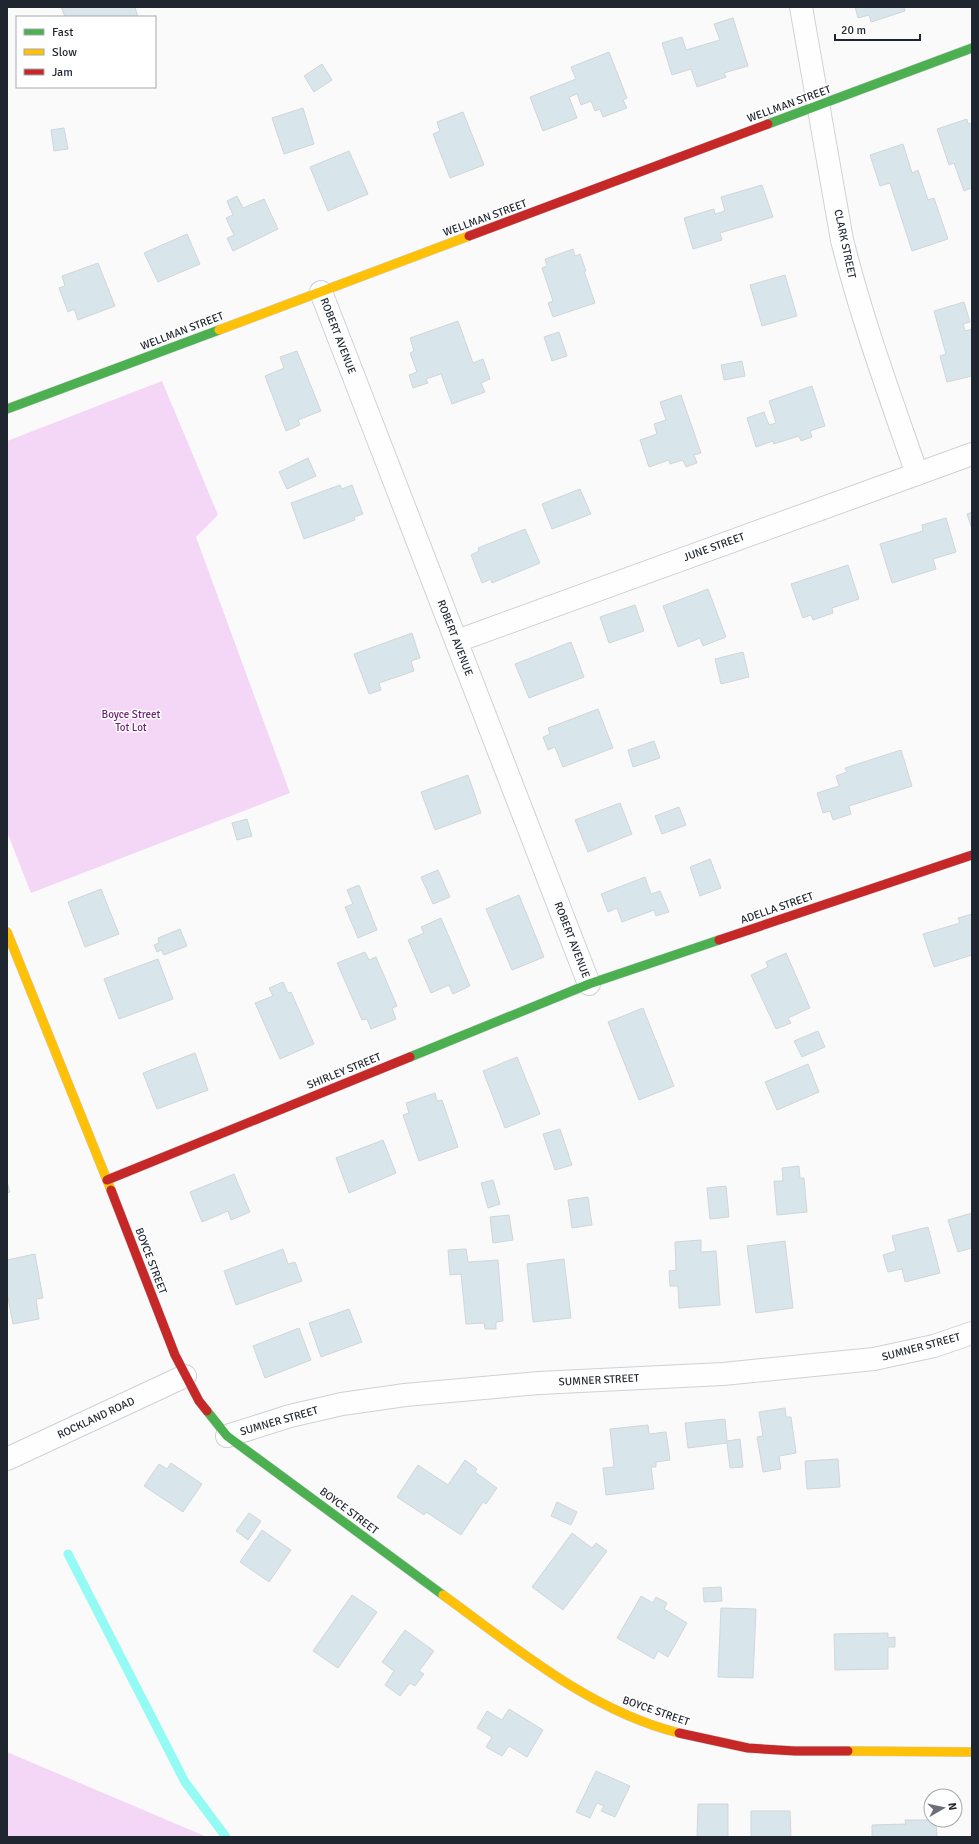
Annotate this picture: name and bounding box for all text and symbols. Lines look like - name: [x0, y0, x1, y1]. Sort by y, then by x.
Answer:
- legend: [16, 16, 156, 88]
- scale bar: [835, 16, 920, 42]
- text: 20 m: [841, 23, 866, 38]
- text: Fast: [52, 25, 73, 40]
- text: Slow: [52, 45, 77, 60]
- text: Jam: [52, 65, 73, 80]
- street label: WELLMAN STREET: [745, 83, 833, 125]
- street label: WELLMAN STREET: [441, 197, 529, 239]
- street label: CLARK STREET: [831, 208, 859, 280]
- street label: ROBERT AVENUE: [317, 296, 359, 376]
- street label: WELLMAN STREET: [139, 309, 226, 353]
- street label: JUNE STREET: [682, 530, 747, 564]
- street label: ROBERT AVENUE: [434, 598, 476, 678]
- park label: Boyce Street Tot Lot: [102, 708, 161, 734]
- street label: ADELLA STREET: [739, 889, 816, 927]
- street label: ROBERT AVENUE: [551, 900, 593, 980]
- street label: SHIRLEY STREET: [305, 1050, 384, 1092]
- street label: BOYCE STREET: [132, 1226, 170, 1297]
- street label: SUMNER STREET: [880, 1330, 962, 1364]
- street label: SUMNER STREET: [558, 1371, 640, 1389]
- street label: ROCKLAND ROAD: [55, 1394, 137, 1442]
- street label: SUMNER STREET: [238, 1403, 320, 1438]
- street label: BOYCE STREET: [317, 1485, 381, 1538]
- street label: BOYCE STREET: [621, 1693, 692, 1729]
- north arrow: [923, 1788, 963, 1828]
- text: N: [945, 1802, 959, 1811]

